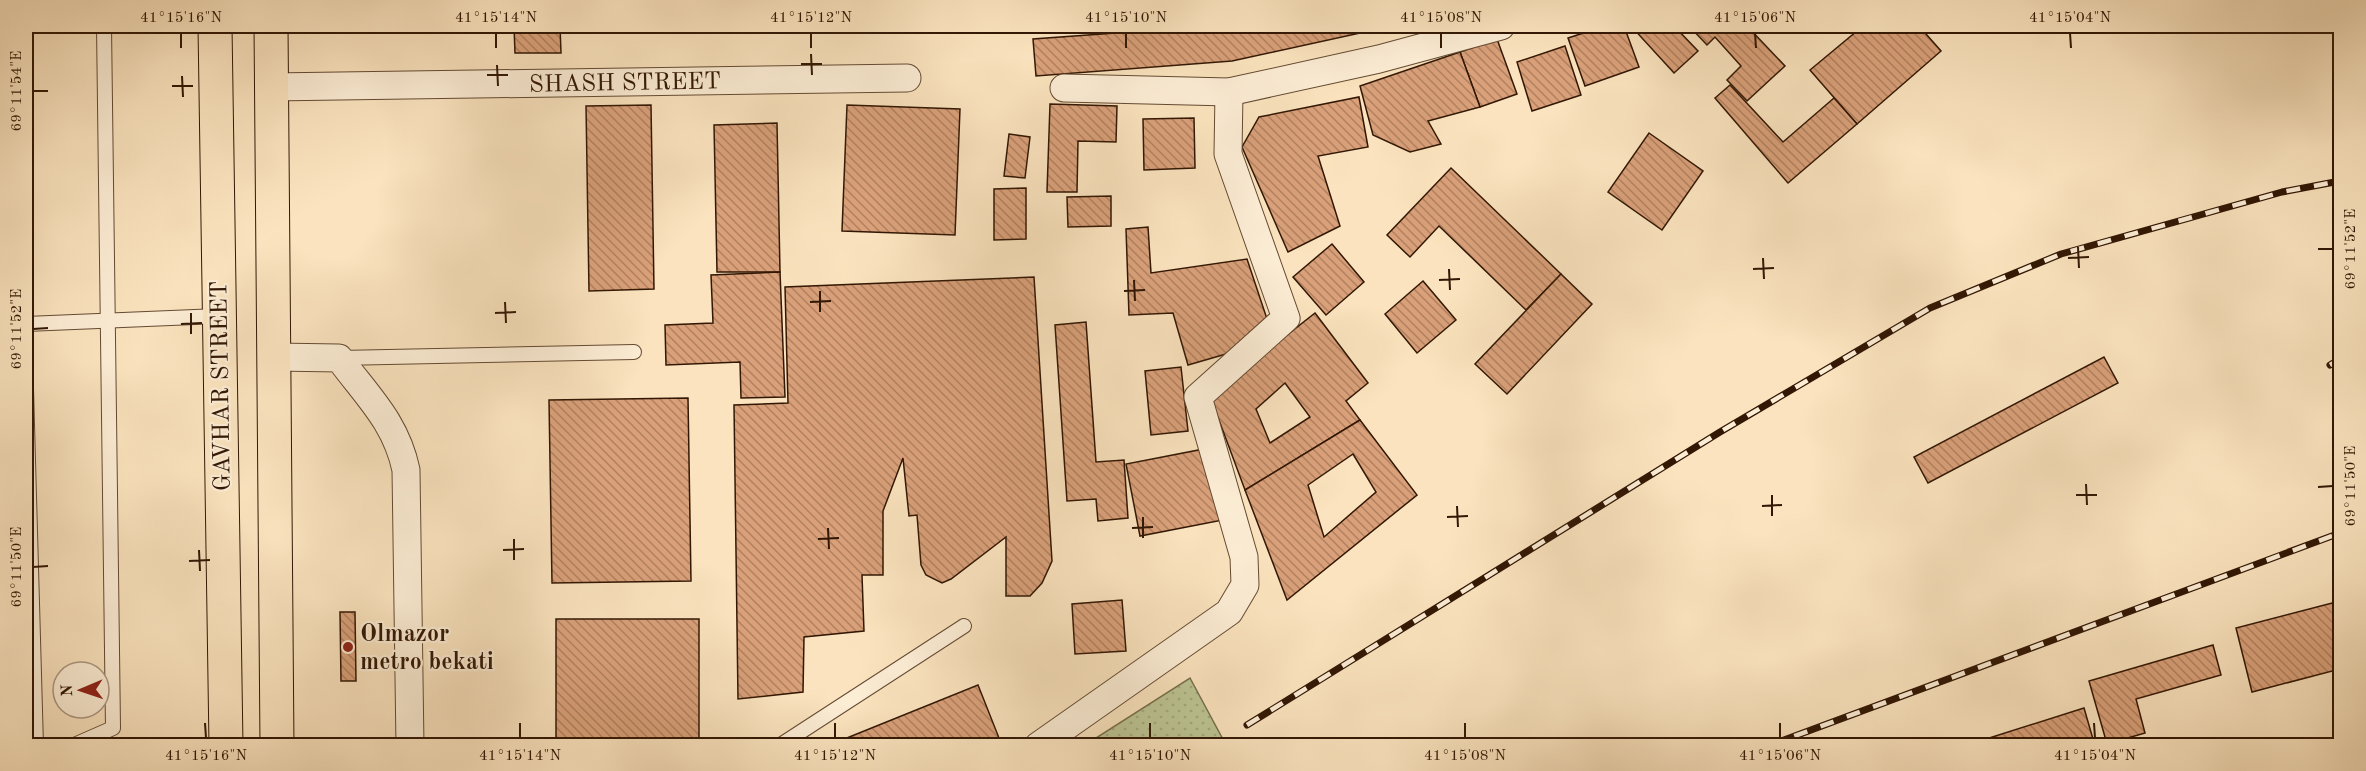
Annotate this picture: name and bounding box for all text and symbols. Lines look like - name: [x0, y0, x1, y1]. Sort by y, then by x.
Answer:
- text: 41°15'16"N: [140, 11, 222, 26]
- text: 41°15'14"N: [455, 11, 537, 26]
- text: 41°15'12"N: [770, 11, 852, 26]
- text: 41°15'10"N: [1085, 11, 1167, 26]
- text: 41°15'08"N: [1400, 11, 1482, 26]
- text: 41°15'06"N: [1714, 11, 1796, 26]
- text: 41°15'04"N: [2029, 11, 2111, 26]
- text: 69°11'54"E: [10, 51, 25, 131]
- street label: SHASH STREET: [529, 70, 721, 98]
- text: 69°11'52"E: [2344, 209, 2359, 289]
- street label: GAVHAR STREET: [208, 281, 236, 491]
- text: 69°11'52"E: [10, 289, 25, 369]
- text: 69°11'50"E: [2344, 446, 2359, 526]
- text: 69°11'50"E: [10, 527, 25, 607]
- place label: Olmazor metro bekati: [360, 623, 494, 675]
- marker: Olmazor metro bekati: [341, 640, 355, 654]
- north arrow: [51, 660, 111, 720]
- text: N: [60, 683, 76, 697]
- text: 41°15'16"N: [165, 749, 247, 764]
- text: 41°15'14"N: [479, 749, 561, 764]
- text: 41°15'12"N: [794, 749, 876, 764]
- text: 41°15'10"N: [1109, 749, 1191, 764]
- text: 41°15'08"N: [1424, 749, 1506, 764]
- text: 41°15'06"N: [1739, 749, 1821, 764]
- text: 41°15'04"N: [2054, 749, 2136, 764]

